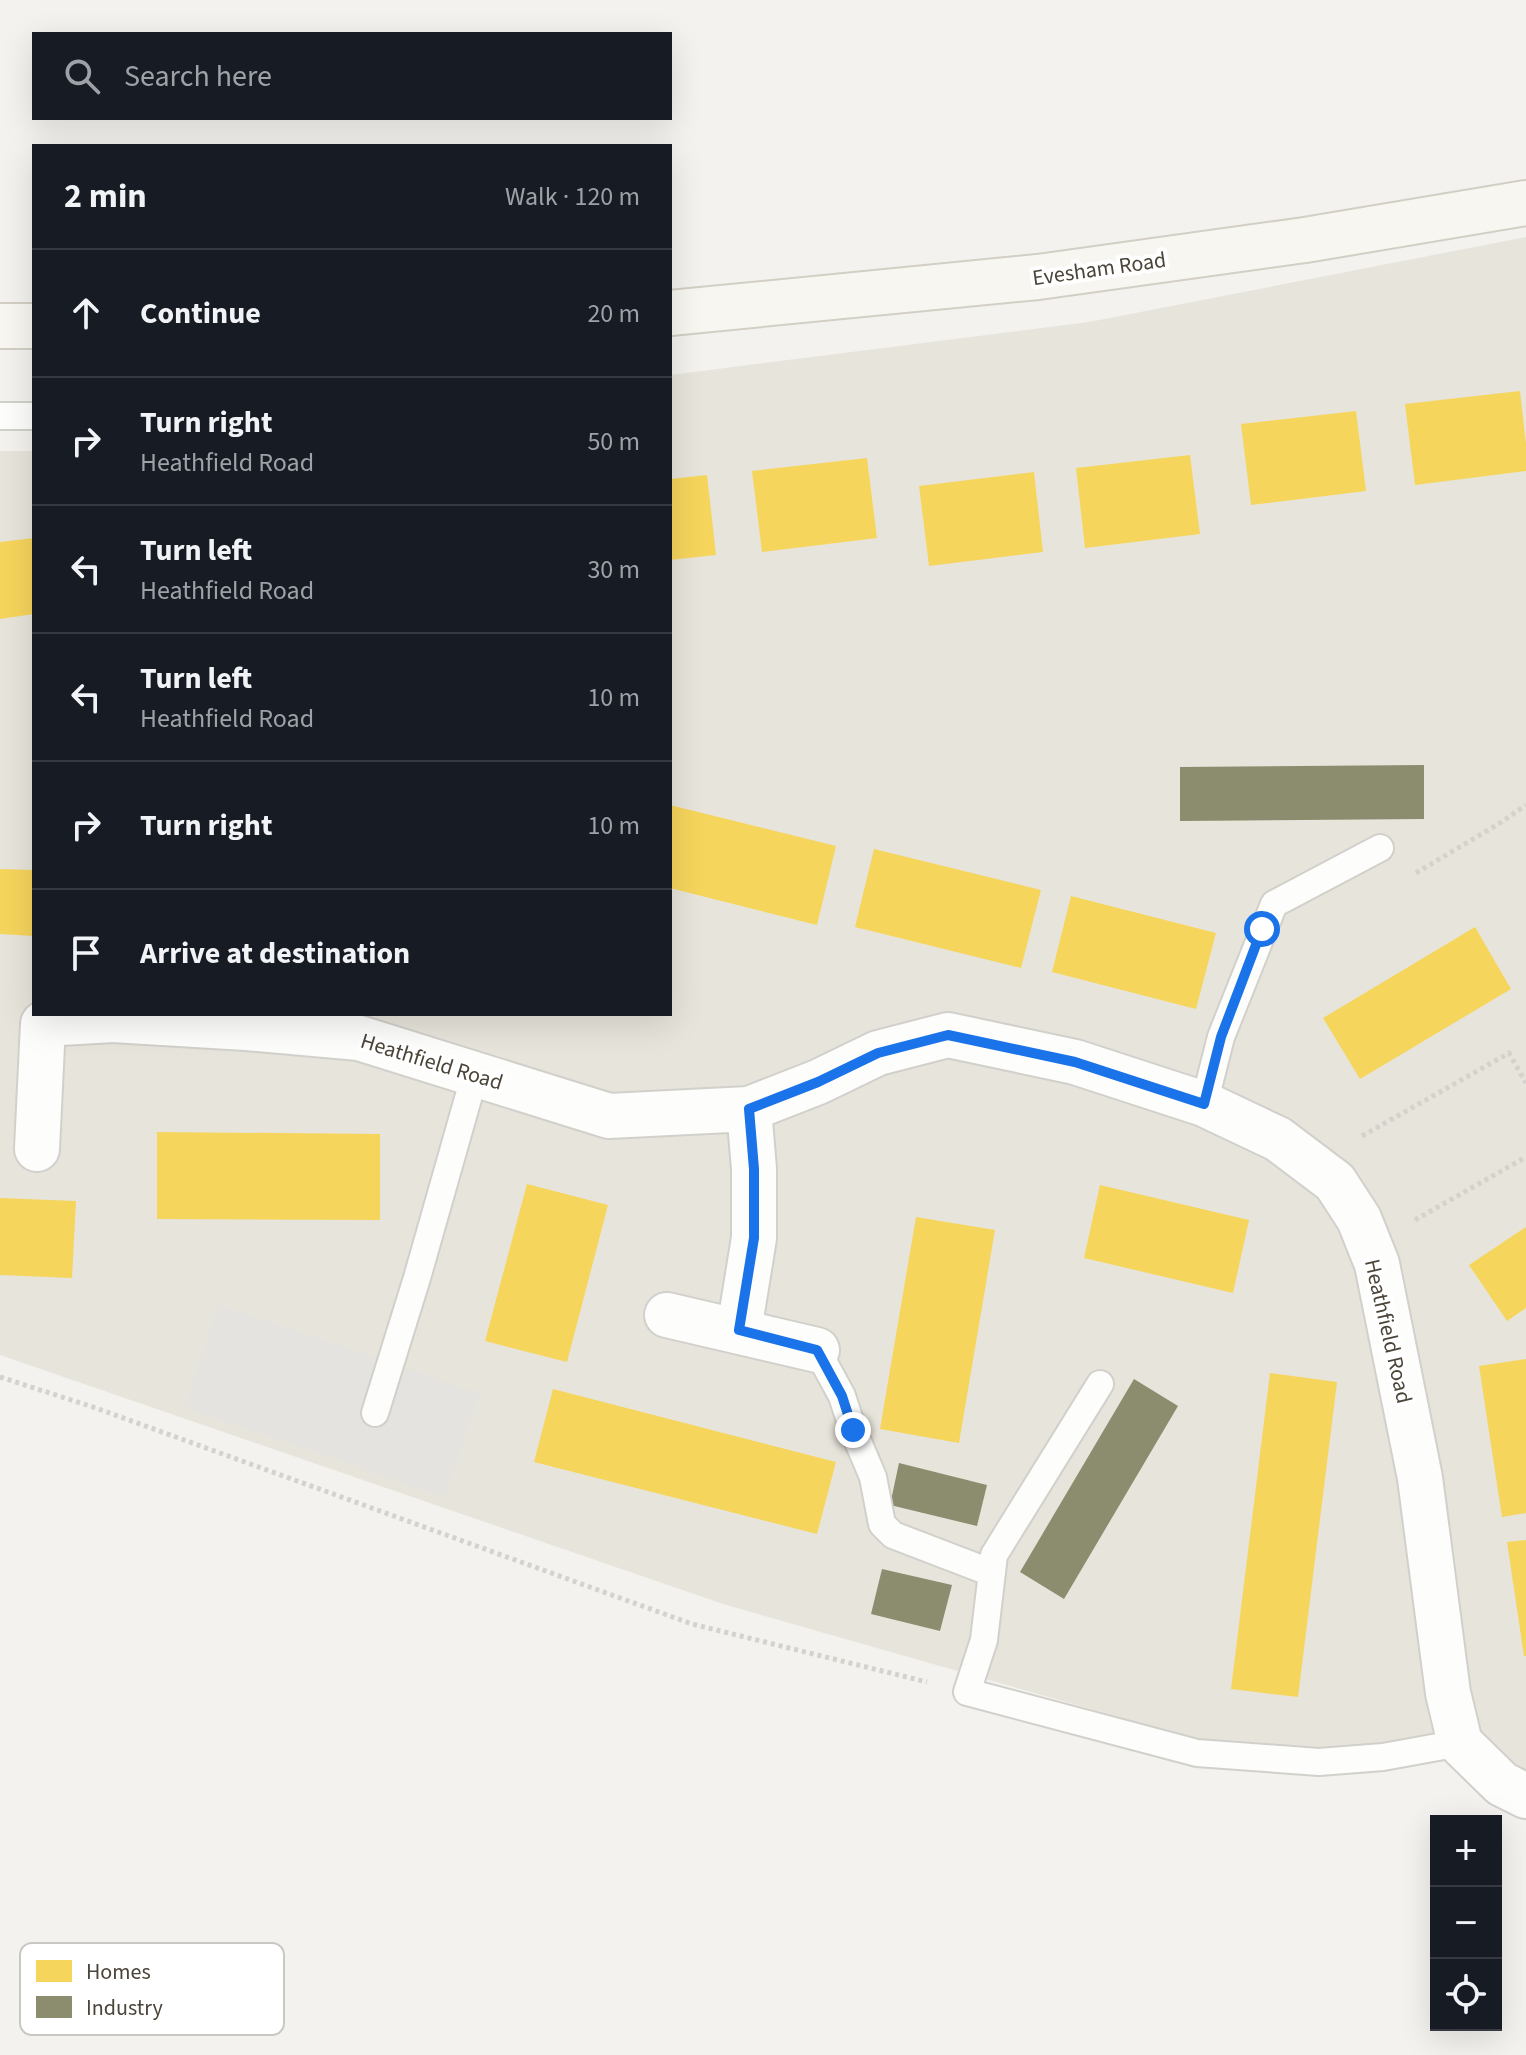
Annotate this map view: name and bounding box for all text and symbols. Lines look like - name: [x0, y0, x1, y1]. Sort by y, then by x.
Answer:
- search box: [32, 32, 672, 120]
- icon: search: [60, 54, 104, 98]
- text: Search here: [124, 55, 272, 98]
- text: 2 min: [64, 172, 147, 221]
- text: Walk · 120 m: [505, 178, 640, 215]
- street label: Evesham Road: [1030, 244, 1168, 294]
- icon: ahead: [64, 291, 108, 335]
- text: Continue: [140, 292, 261, 335]
- text: 20 m: [587, 295, 640, 332]
- text: Turn right: [140, 401, 272, 444]
- icon: right: [64, 419, 108, 463]
- text: 50 m: [587, 423, 640, 460]
- text: Heathfield Road: [140, 444, 314, 481]
- text: Turn left: [140, 529, 252, 572]
- icon: left: [64, 547, 108, 591]
- text: 30 m: [587, 551, 640, 588]
- text: Heathfield Road: [140, 572, 314, 609]
- text: Turn left: [140, 657, 252, 700]
- icon: left: [64, 675, 108, 719]
- text: 10 m: [587, 679, 640, 716]
- text: Heathfield Road: [140, 700, 314, 737]
- icon: right: [64, 803, 108, 847]
- text: Turn right: [140, 804, 272, 847]
- text: 10 m: [587, 807, 640, 844]
- route start: [1244, 911, 1280, 947]
- icon: arrive: [64, 931, 108, 975]
- text: Arrive at destination: [140, 932, 410, 975]
- street label: Heathfield Road: [357, 1025, 507, 1099]
- street label: Heathfield Road: [1356, 1256, 1420, 1407]
- route end: [835, 1412, 871, 1448]
- map controls: [1430, 1815, 1502, 2031]
- button: +: [1430, 1815, 1502, 1887]
- button: −: [1430, 1887, 1502, 1959]
- legend: [20, 1943, 284, 2035]
- text: Homes: [86, 1956, 151, 1988]
- button: locate: [1430, 1959, 1502, 2031]
- text: Industry: [86, 1992, 163, 2024]

